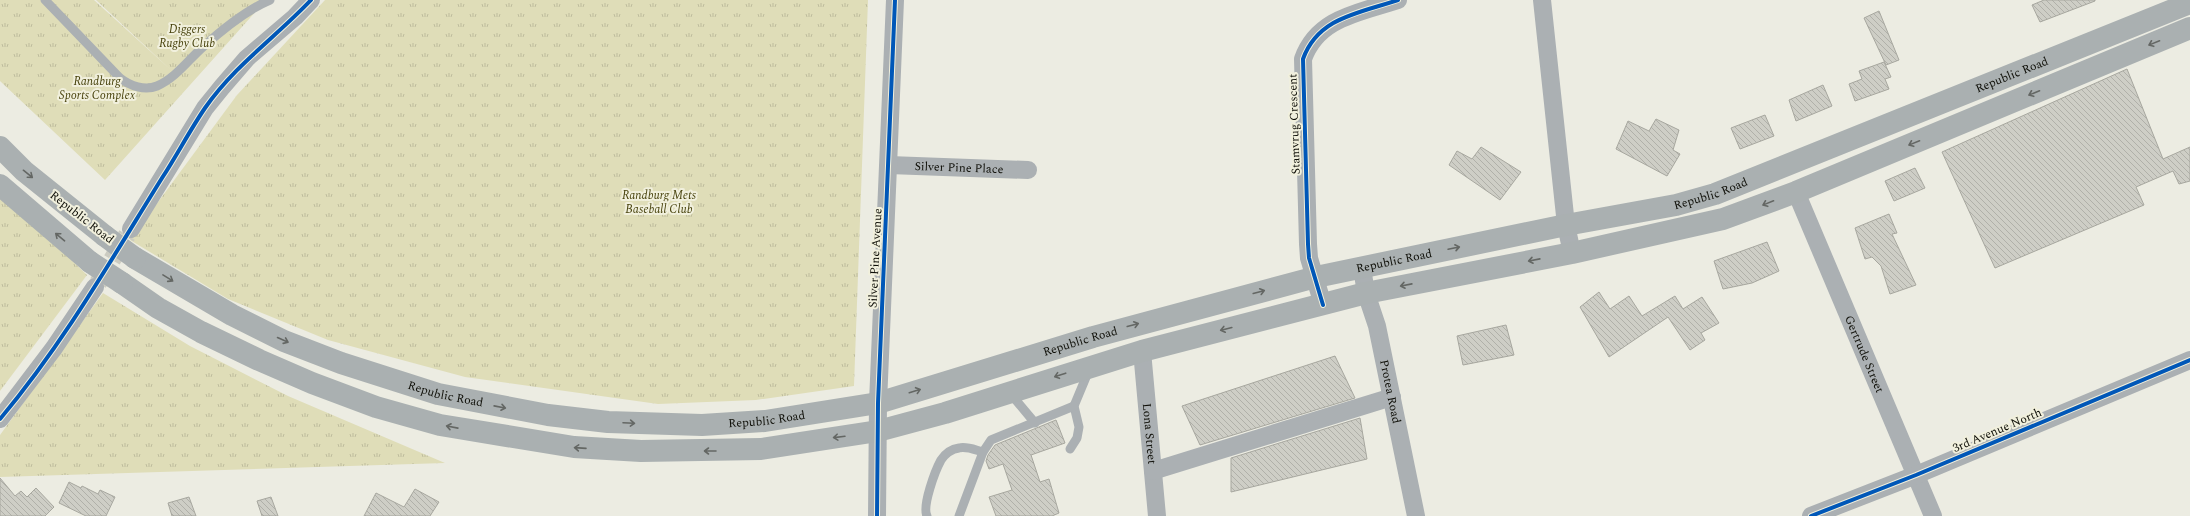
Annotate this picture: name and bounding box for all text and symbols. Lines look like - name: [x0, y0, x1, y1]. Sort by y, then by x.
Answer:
- park label: Diggers Rugby Club: [159, 20, 215, 53]
- one-way arrow: [2148, 40, 2160, 48]
- street label: Republic Road: [1973, 52, 2052, 98]
- park label: Randburg Sports Complex: [59, 72, 136, 105]
- street label: Stamvrug Crescent: [1283, 73, 1306, 175]
- one-way arrow: [2028, 90, 2040, 97]
- one-way arrow: [1908, 140, 1920, 147]
- street label: Silver Pine Place: [914, 157, 1004, 179]
- one-way arrow: [23, 170, 34, 179]
- street label: Republic Road: [1671, 173, 1751, 215]
- street label: Republic Road: [45, 186, 118, 249]
- park label: Randburg Mets Baseball Club: [622, 186, 697, 219]
- one-way arrow: [1762, 200, 1774, 207]
- street label: Silver Pine Avenue: [863, 208, 888, 308]
- one-way arrow: [55, 232, 66, 241]
- street label: Republic Road: [1354, 244, 1434, 278]
- one-way arrow: [1447, 244, 1460, 252]
- one-way arrow: [1528, 257, 1541, 265]
- one-way arrow: [162, 274, 173, 282]
- one-way arrow: [1400, 282, 1413, 290]
- one-way arrow: [1252, 288, 1265, 295]
- street label: Gertrude Street: [1839, 312, 1889, 396]
- one-way arrow: [1127, 321, 1140, 329]
- street label: Republic Road: [1041, 322, 1120, 362]
- one-way arrow: [1219, 326, 1232, 334]
- one-way arrow: [276, 337, 288, 344]
- street label: Protea Road: [1374, 358, 1406, 426]
- one-way arrow: [1054, 372, 1067, 379]
- street label: Republic Road: [405, 376, 485, 413]
- one-way arrow: [909, 387, 921, 395]
- street label: Lona Street: [1137, 402, 1161, 465]
- street label: 3rd Avenue North: [1950, 403, 2045, 458]
- one-way arrow: [493, 404, 506, 412]
- street label: Republic Road: [728, 406, 807, 433]
- one-way arrow: [622, 419, 635, 426]
- one-way arrow: [446, 423, 459, 431]
- one-way arrow: [833, 433, 846, 441]
- one-way arrow: [574, 444, 587, 451]
- one-way arrow: [704, 447, 717, 455]

